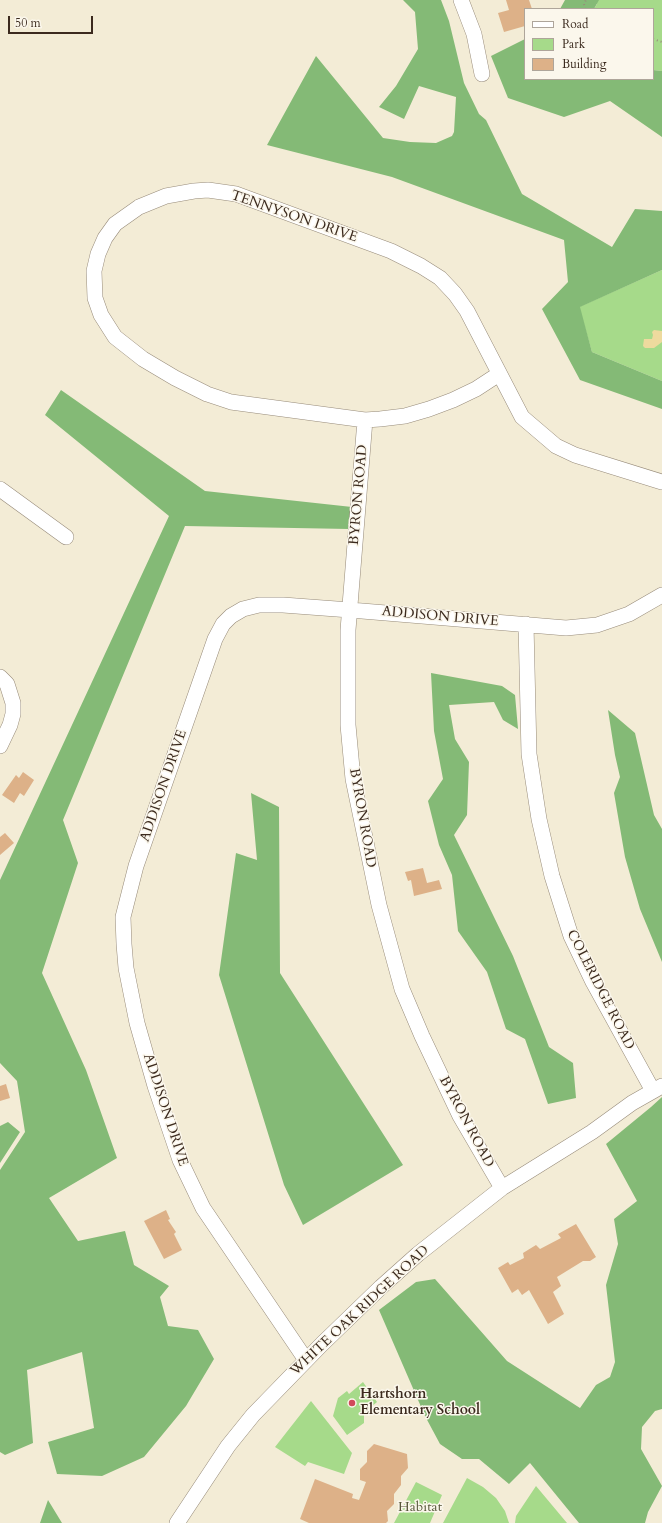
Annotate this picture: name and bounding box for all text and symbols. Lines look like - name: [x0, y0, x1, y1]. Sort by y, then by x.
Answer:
- scale bar: [10, 8, 95, 34]
- legend: [524, 8, 654, 80]
- text: 50 m: [15, 15, 41, 31]
- text: Road: [562, 16, 588, 32]
- text: Park: [562, 36, 585, 52]
- text: Building: [562, 56, 606, 72]
- street label: TENNYSON DRIVE: [228, 187, 360, 247]
- street label: BYRON ROAD: [346, 444, 372, 546]
- street label: ADDISON DRIVE: [381, 604, 499, 630]
- street label: ADDISON DRIVE: [137, 728, 191, 844]
- street label: BYRON ROAD: [345, 767, 379, 869]
- street label: COLERIDGE ROAD: [562, 927, 638, 1053]
- street label: ADDISON DRIVE: [139, 1052, 191, 1168]
- street label: BYRON ROAD: [435, 1074, 497, 1170]
- street label: WHITE OAK RIDGE ROAD: [287, 1242, 433, 1380]
- place label: Hartshorn Elementary School: [360, 1387, 480, 1420]
- marker: Hartshorn Elementary School: [347, 1398, 357, 1408]
- park label: Habitat: [398, 1500, 442, 1516]

